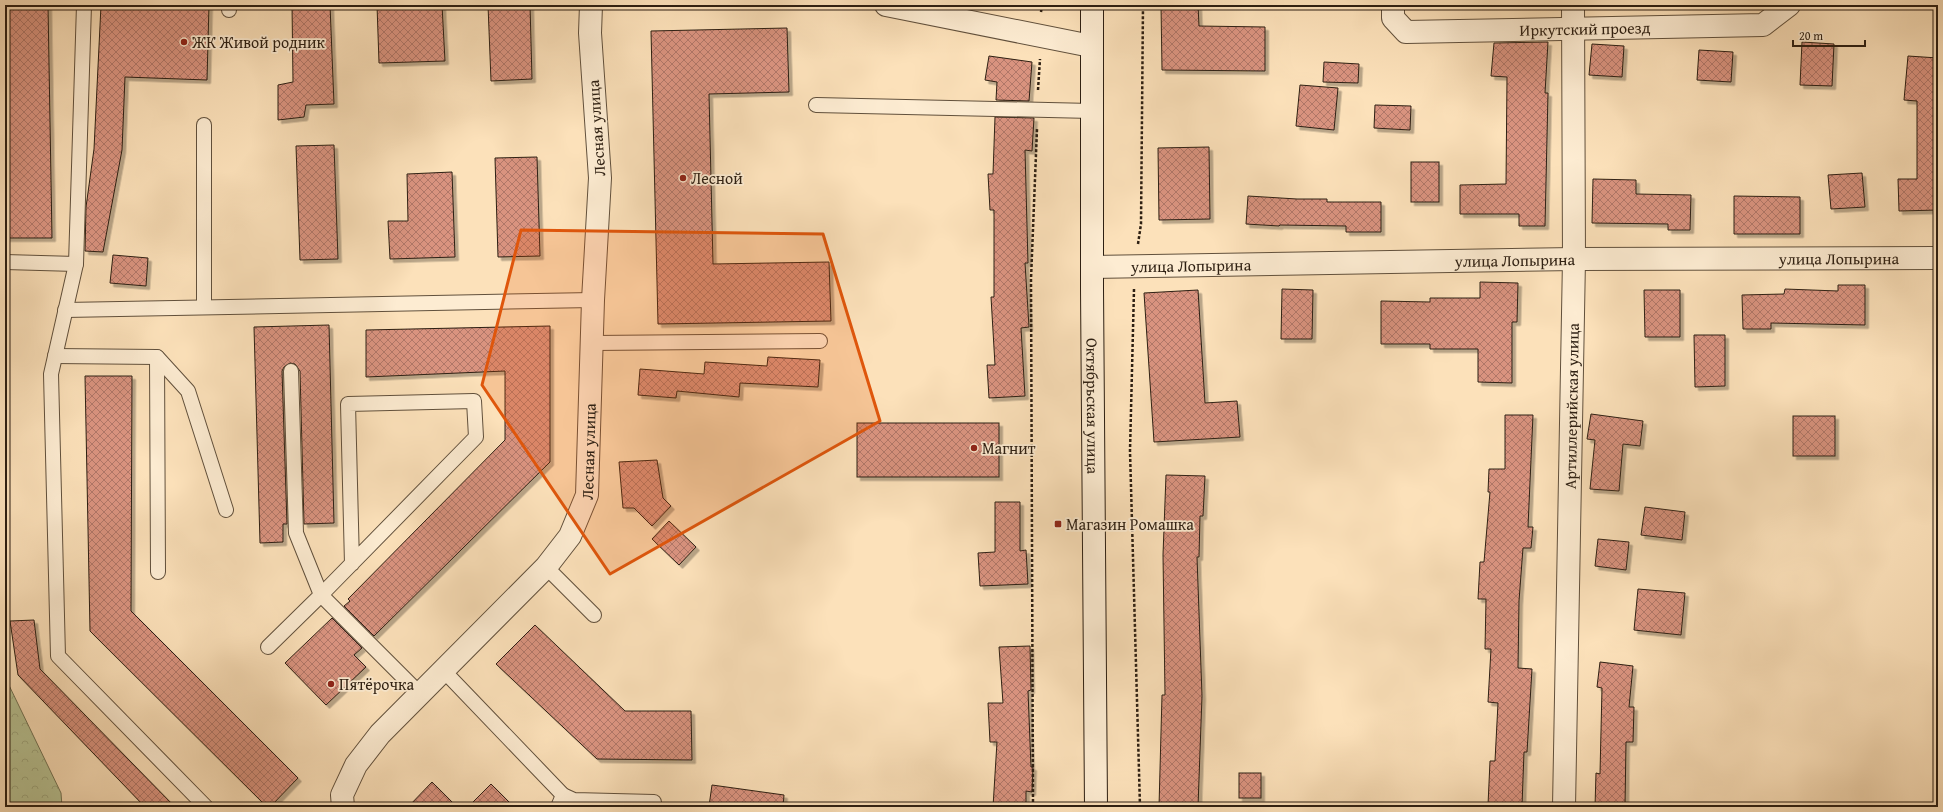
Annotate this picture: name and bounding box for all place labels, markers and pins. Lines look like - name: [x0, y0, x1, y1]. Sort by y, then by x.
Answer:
- place label: ЖК Живой родник: [191, 30, 326, 54]
- marker: ЖК Живой родник: [179, 37, 189, 47]
- place label: Лесной: [691, 166, 743, 190]
- marker: Лесной: [678, 173, 688, 183]
- place label: Магнит: [982, 436, 1036, 460]
- marker: Магнит: [969, 443, 979, 453]
- place label: Магазин Ромашка: [1066, 512, 1194, 536]
- marker: Магазин Ромашка: [1053, 519, 1063, 529]
- place label: Пятёрочка: [339, 672, 414, 696]
- marker: Пятёрочка: [326, 679, 336, 689]

